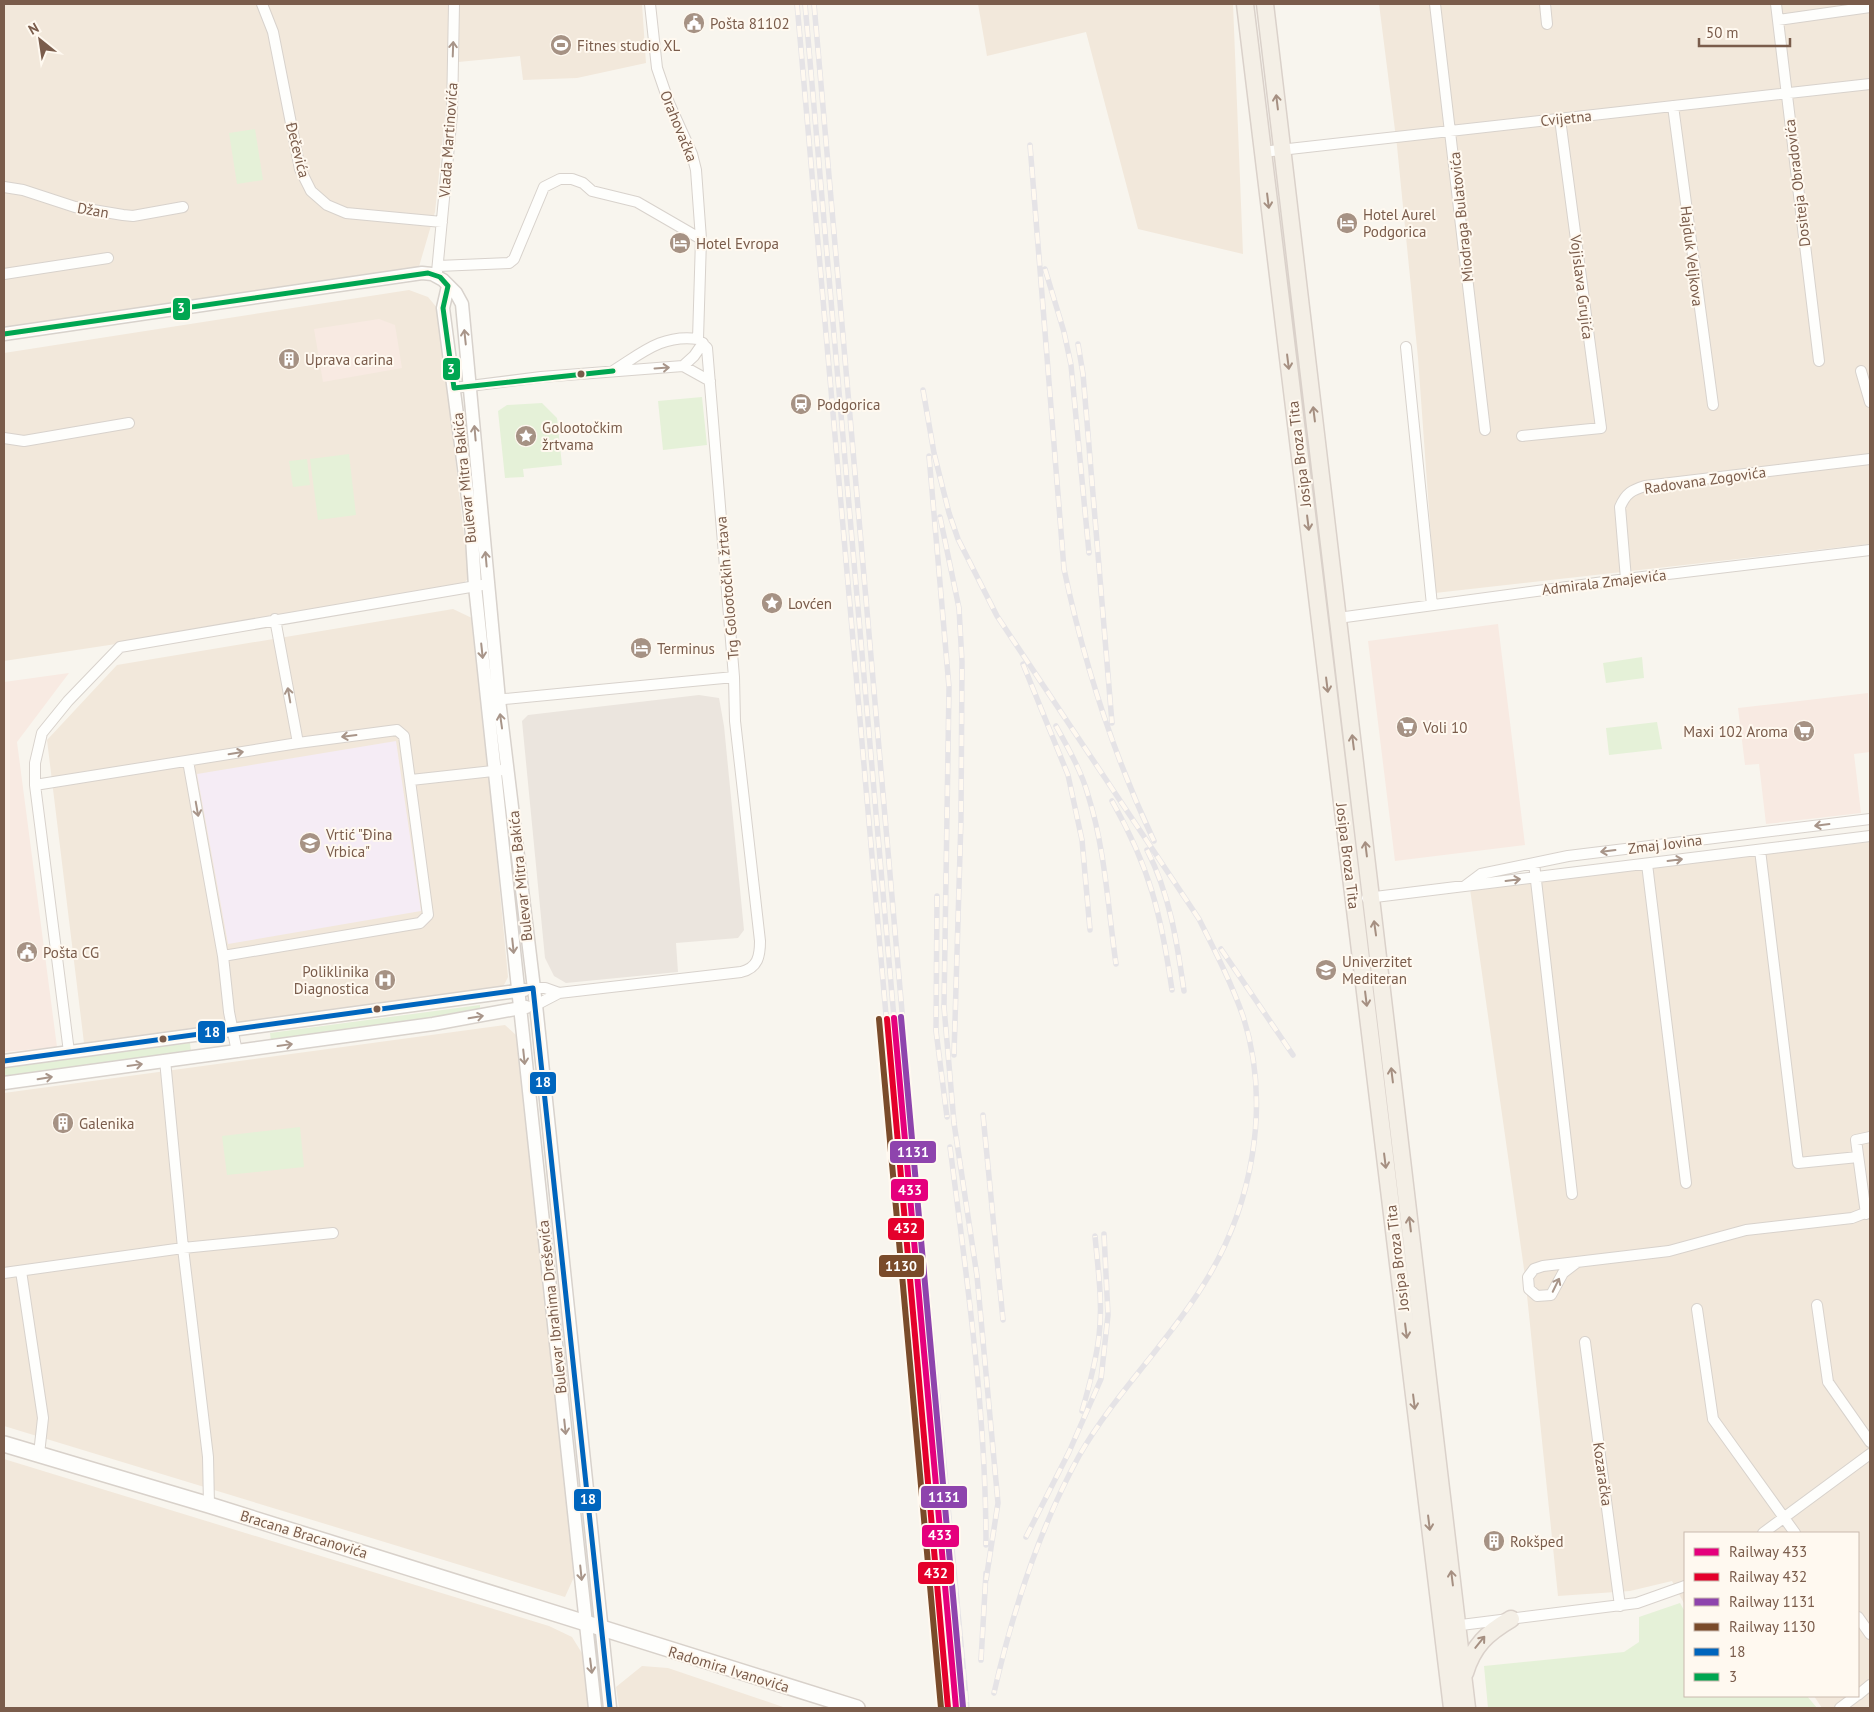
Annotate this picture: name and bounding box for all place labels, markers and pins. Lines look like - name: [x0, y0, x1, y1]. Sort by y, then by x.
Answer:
- public building icon: Pošta 81102: [682, 11, 706, 35]
- place label: Pošta 81102: [710, 14, 790, 33]
- sports icon: Fitnes studio XL: [549, 33, 573, 57]
- place label: Fitnes studio XL: [577, 36, 680, 55]
- place label: Hotel Aurel Podgorica: [1363, 205, 1436, 241]
- hotel icon: Hotel Aurel Podgorica: [1335, 211, 1359, 235]
- hotel icon: Hotel Evropa: [668, 231, 692, 255]
- place label: Hotel Evropa: [696, 234, 779, 253]
- building icon: Uprava carina: [277, 347, 301, 371]
- place label: Uprava carina: [305, 350, 393, 369]
- unlabelled marker: [576, 369, 586, 379]
- station icon: Podgorica: [789, 392, 813, 416]
- place label: Podgorica: [817, 395, 880, 414]
- place label: Golootočkim žrtvama: [542, 418, 623, 454]
- place icon: Golootočkim žrtvama: [514, 424, 538, 448]
- place icon: Lovćen: [760, 591, 784, 615]
- place label: Lovćen: [788, 594, 832, 613]
- hotel icon: Terminus: [629, 636, 653, 660]
- place label: Terminus: [657, 639, 715, 658]
- supermarket icon: Voli 10: [1395, 715, 1419, 739]
- place label: Voli 10: [1422, 718, 1467, 737]
- supermarket icon: Maxi 102 Aroma: [1792, 719, 1816, 743]
- place label: Maxi 102 Aroma: [1683, 722, 1788, 741]
- place label: Vrtić "Đina Vrbica": [325, 825, 392, 861]
- school or university icon: Vrtić "Đina Vrbica": [298, 831, 322, 855]
- public building icon: Pošta CG: [15, 940, 39, 964]
- place label: Pošta CG: [43, 943, 99, 962]
- place label: Univerzitet Mediteran: [1342, 952, 1412, 988]
- school or university icon: Univerzitet Mediteran: [1314, 958, 1338, 982]
- place label: Poliklinika Diagnostica: [294, 962, 369, 998]
- hospital icon: Poliklinika Diagnostica: [373, 968, 397, 992]
- unlabelled marker: [372, 1004, 382, 1014]
- unlabelled marker: [158, 1034, 168, 1044]
- building icon: Galenika: [51, 1111, 75, 1135]
- place label: Galenika: [79, 1114, 134, 1133]
- building icon: Rokšped: [1482, 1529, 1506, 1553]
- place label: Rokšped: [1510, 1532, 1564, 1551]

